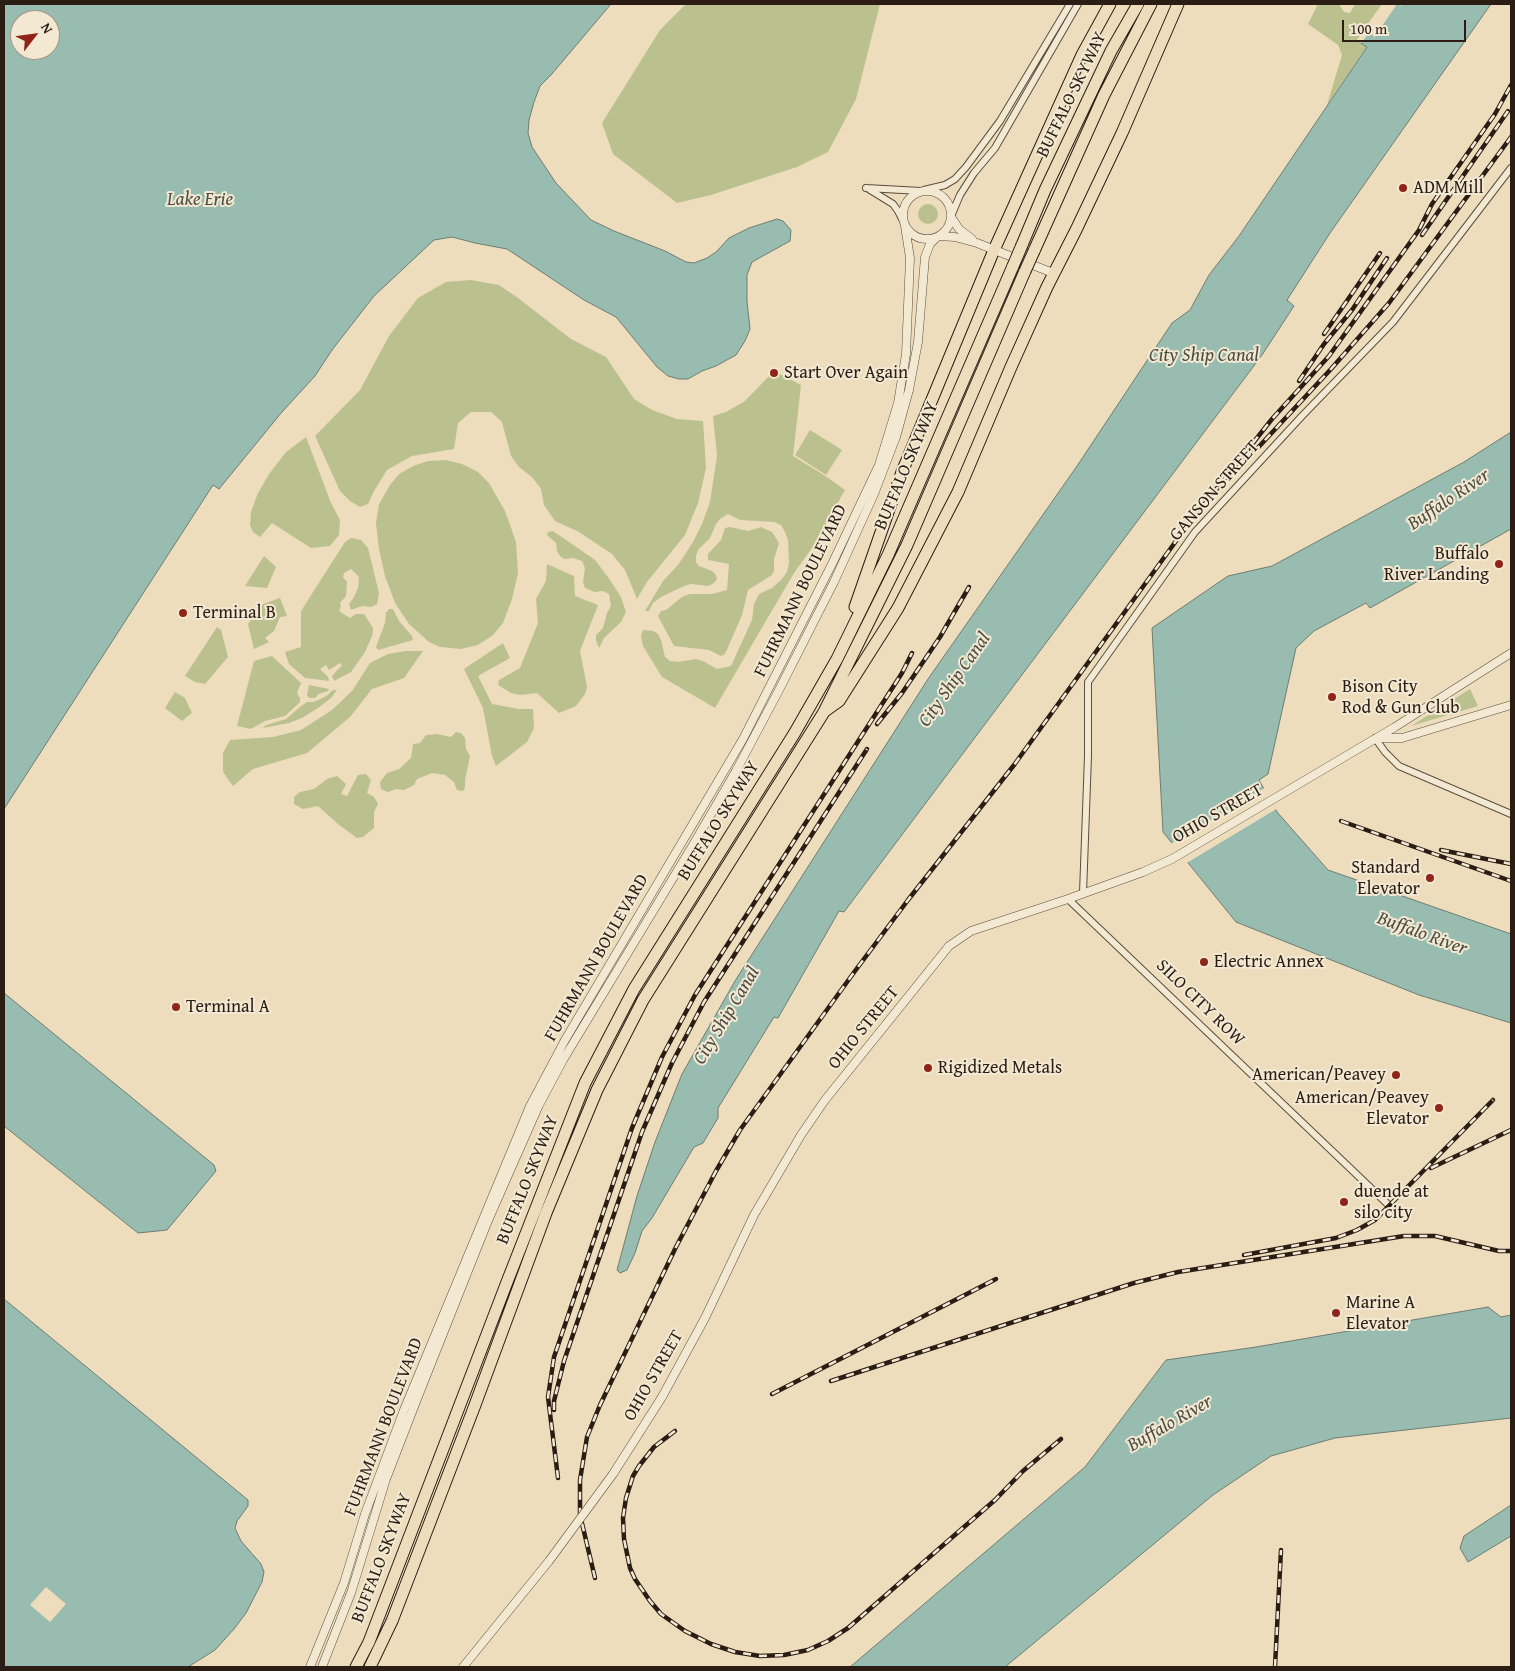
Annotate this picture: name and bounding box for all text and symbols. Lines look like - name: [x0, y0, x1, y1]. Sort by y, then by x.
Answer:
- north arrow: [10, 10, 60, 60]
- scale bar: [1345, 10, 1469, 42]
- text: 100 m: [1350, 18, 1387, 39]
- text: N: [36, 19, 58, 37]
- street label: BUFFALO SKYWAY: [1032, 29, 1112, 161]
- place label: ADM Mill: [1413, 177, 1483, 199]
- marker: ADM Mill: [1397, 182, 1409, 194]
- water label: Lake Erie: [167, 189, 233, 211]
- water label: City Ship Canal: [1149, 345, 1259, 367]
- place label: Start Over Again: [784, 362, 908, 384]
- marker: Start Over Again: [768, 367, 780, 379]
- street label: BUFFALO SKYWAY: [870, 399, 944, 533]
- street label: GANSON STREET: [1165, 436, 1265, 546]
- water label: Buffalo River: [1404, 464, 1494, 536]
- street label: FUHRMANN BOULEVARD: [750, 501, 852, 681]
- place label: Buffalo River Landing: [1384, 543, 1489, 586]
- marker: Buffalo River Landing: [1493, 558, 1505, 570]
- place label: Terminal B: [193, 602, 276, 624]
- marker: Terminal B: [177, 607, 189, 619]
- water label: City Ship Canal: [914, 628, 996, 732]
- place label: Bison City Rod & Gun Club: [1342, 676, 1460, 719]
- marker: Bison City Rod & Gun Club: [1326, 691, 1338, 703]
- street label: BUFFALO SKYWAY: [673, 757, 765, 885]
- street label: OHIO STREET: [1169, 779, 1267, 849]
- place label: Standard Elevator: [1351, 857, 1420, 900]
- street label: FUHRMANN BOULEVARD: [540, 871, 654, 1045]
- marker: Standard Elevator: [1424, 872, 1436, 884]
- water label: Buffalo River: [1374, 907, 1470, 961]
- place label: Electric Annex: [1214, 951, 1324, 973]
- street label: SILO CITY ROW: [1151, 955, 1249, 1051]
- marker: Electric Annex: [1198, 956, 1210, 968]
- water label: City Ship Canal: [689, 963, 765, 1069]
- street label: OHIO STREET: [824, 982, 904, 1074]
- place label: Terminal A: [186, 996, 270, 1018]
- marker: Terminal A: [170, 1001, 182, 1013]
- place label: Rigidized Metals: [938, 1057, 1062, 1079]
- marker: Rigidized Metals: [922, 1062, 934, 1074]
- place label: American/Peavey: [1252, 1064, 1386, 1086]
- marker: American/Peavey: [1390, 1069, 1402, 1081]
- place label: American/Peavey Elevator: [1295, 1087, 1429, 1130]
- marker: American/Peavey Elevator: [1433, 1102, 1445, 1114]
- street label: BUFFALO SKYWAY: [492, 1112, 564, 1248]
- place label: duende at silo city: [1354, 1181, 1429, 1224]
- marker: duende at silo city: [1338, 1196, 1350, 1208]
- place label: Marine A Elevator: [1346, 1292, 1415, 1335]
- marker: Marine A Elevator: [1330, 1307, 1342, 1319]
- street label: OHIO STREET: [619, 1327, 689, 1425]
- street label: FUHRMANN BOULEVARD: [340, 1335, 428, 1519]
- water label: Buffalo River: [1124, 1391, 1216, 1457]
- street label: BUFFALO SKYWAY: [347, 1490, 417, 1626]

